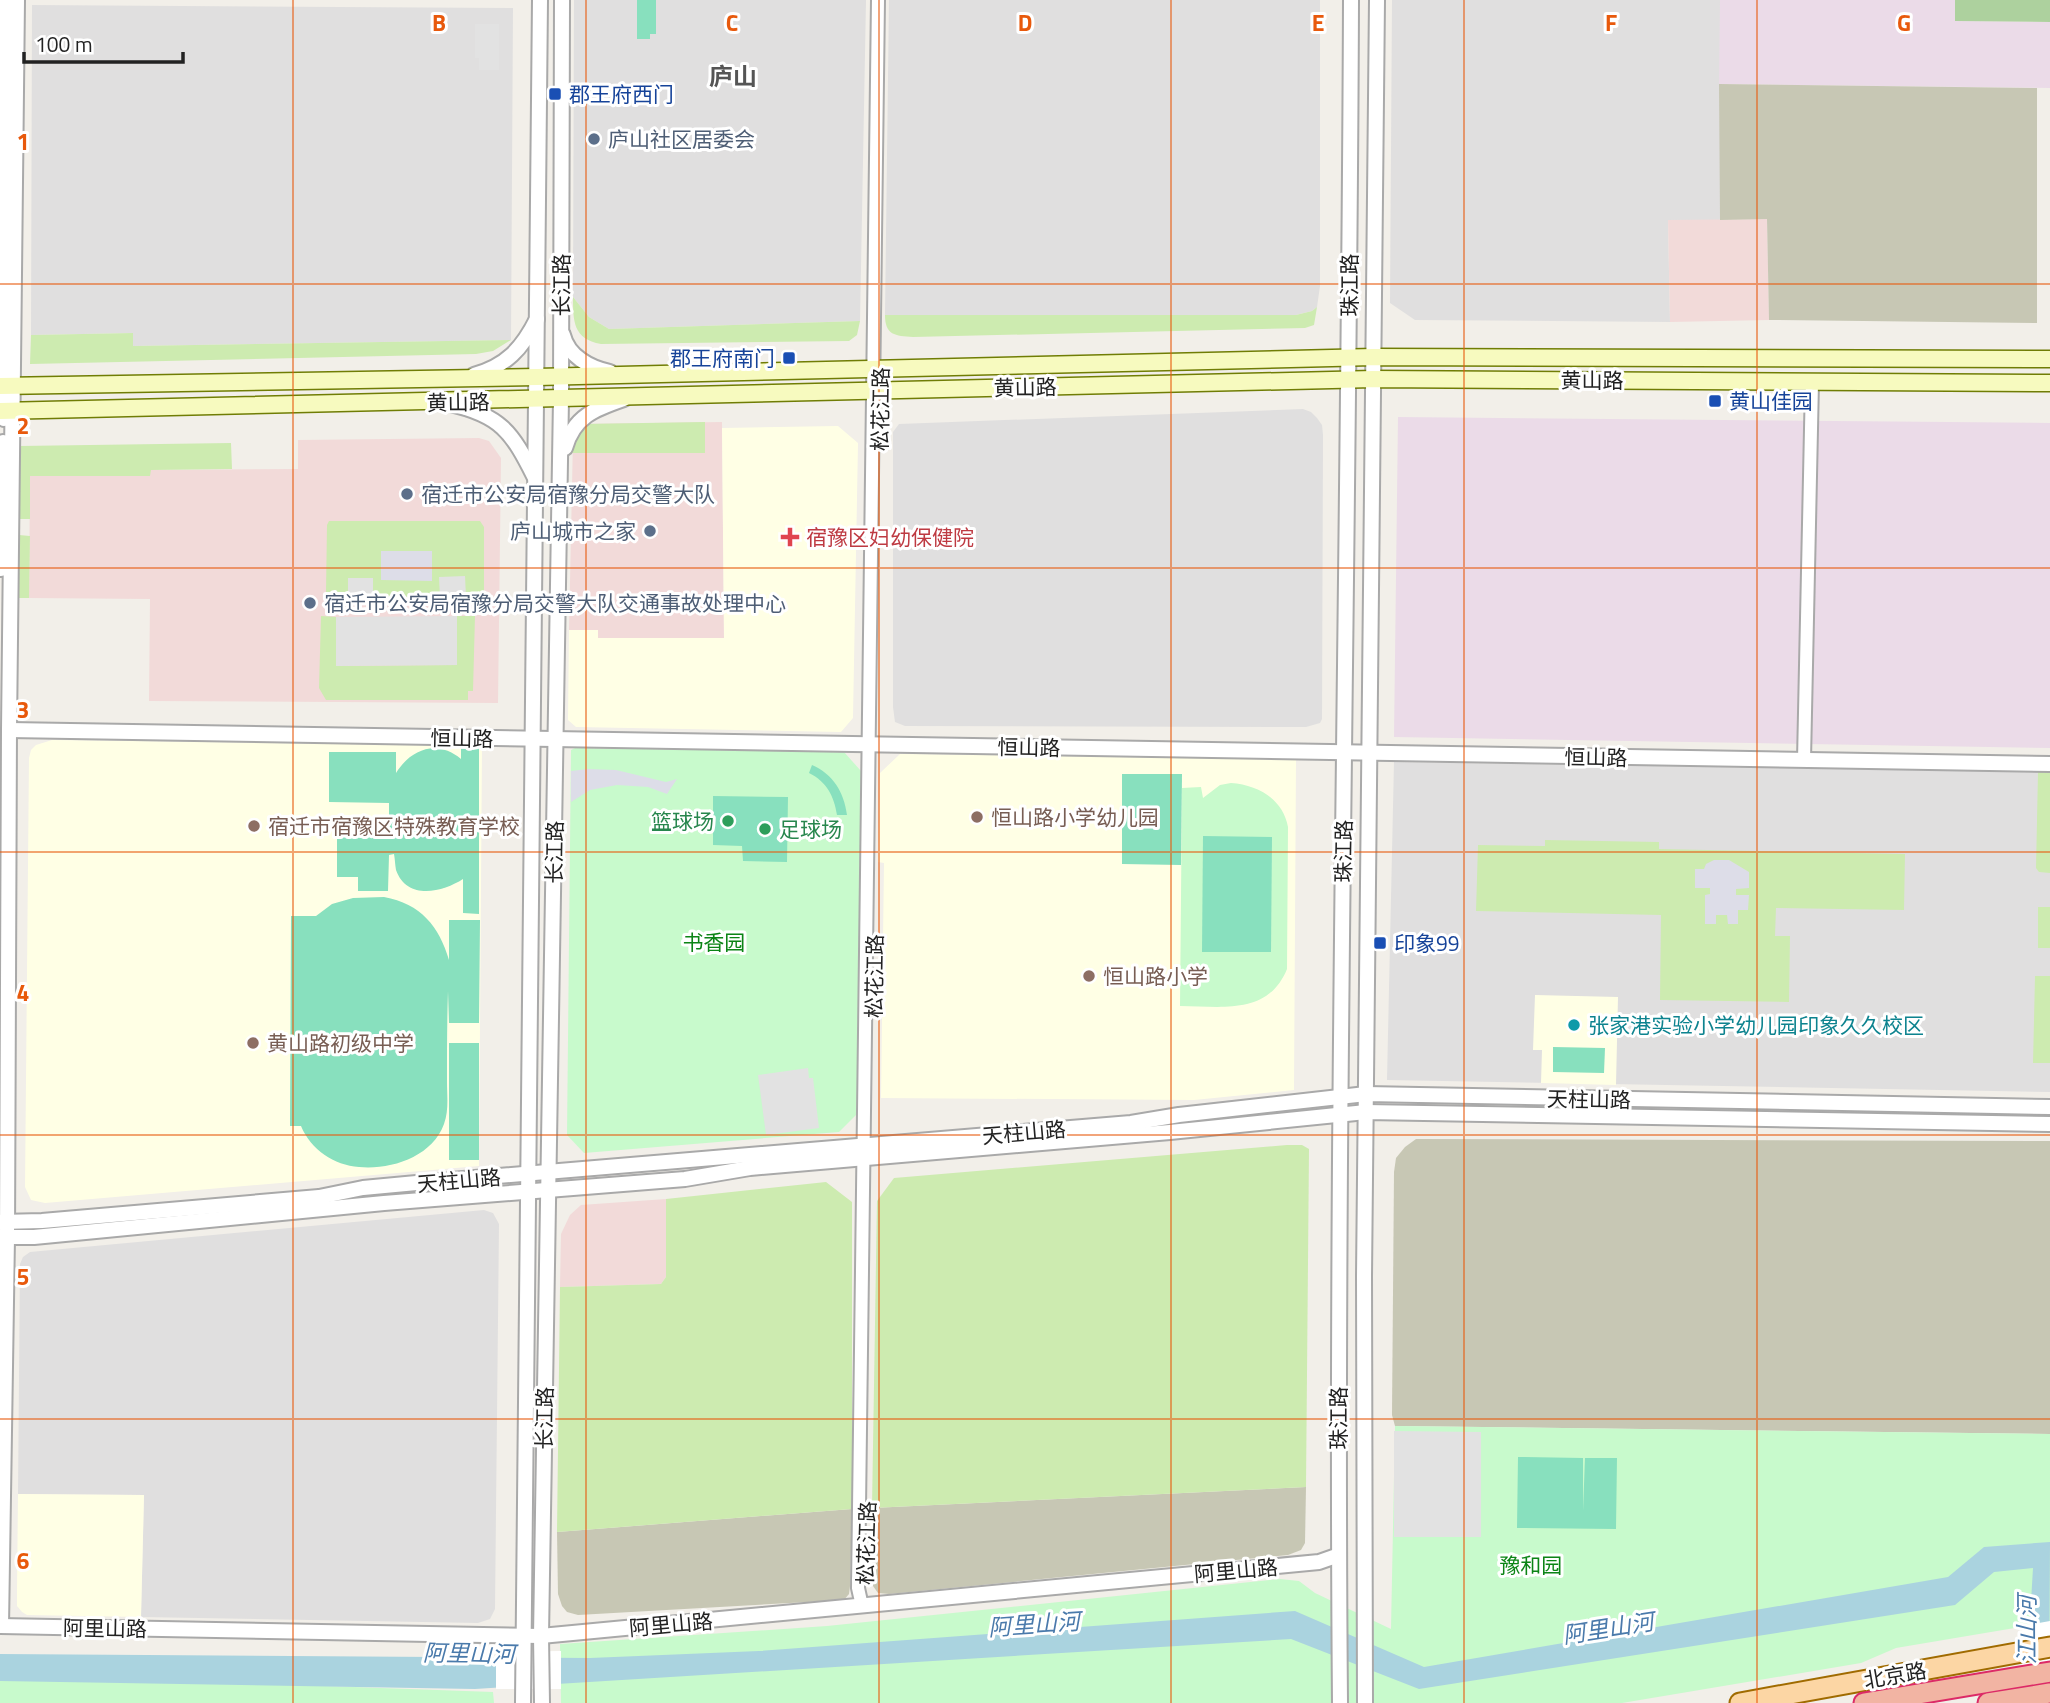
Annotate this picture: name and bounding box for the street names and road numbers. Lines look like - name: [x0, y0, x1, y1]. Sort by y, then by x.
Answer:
- street label: 长江路: [545, 254, 577, 317]
- street label: 珠江路: [1333, 254, 1365, 317]
- street label: 黄山路: [1561, 364, 1624, 396]
- street label: 松花江路: [863, 367, 897, 451]
- street label: 黄山路: [993, 370, 1057, 404]
- street label: 黄山路: [426, 385, 490, 419]
- street label: 恒山路: [430, 721, 494, 755]
- street label: 恒山路: [997, 730, 1061, 764]
- street label: 恒山路: [1564, 740, 1628, 774]
- street label: 珠江路: [1326, 819, 1360, 883]
- street label: 长江路: [537, 820, 571, 884]
- street label: 松花江路: [857, 934, 891, 1018]
- street label: 天柱山路: [1547, 1082, 1631, 1116]
- street label: 天柱山路: [981, 1112, 1067, 1152]
- street label: 天柱山路: [416, 1160, 502, 1200]
- street label: 长江路: [527, 1386, 561, 1450]
- street label: 珠江路: [1322, 1387, 1354, 1450]
- street label: 松花江路: [849, 1500, 883, 1586]
- street label: 阿里山路: [1193, 1550, 1279, 1590]
- street label: 阿里山路: [628, 1604, 714, 1644]
- street label: 阿里山路: [63, 1611, 147, 1645]
- street label: 北京路: [1861, 1654, 1929, 1696]

